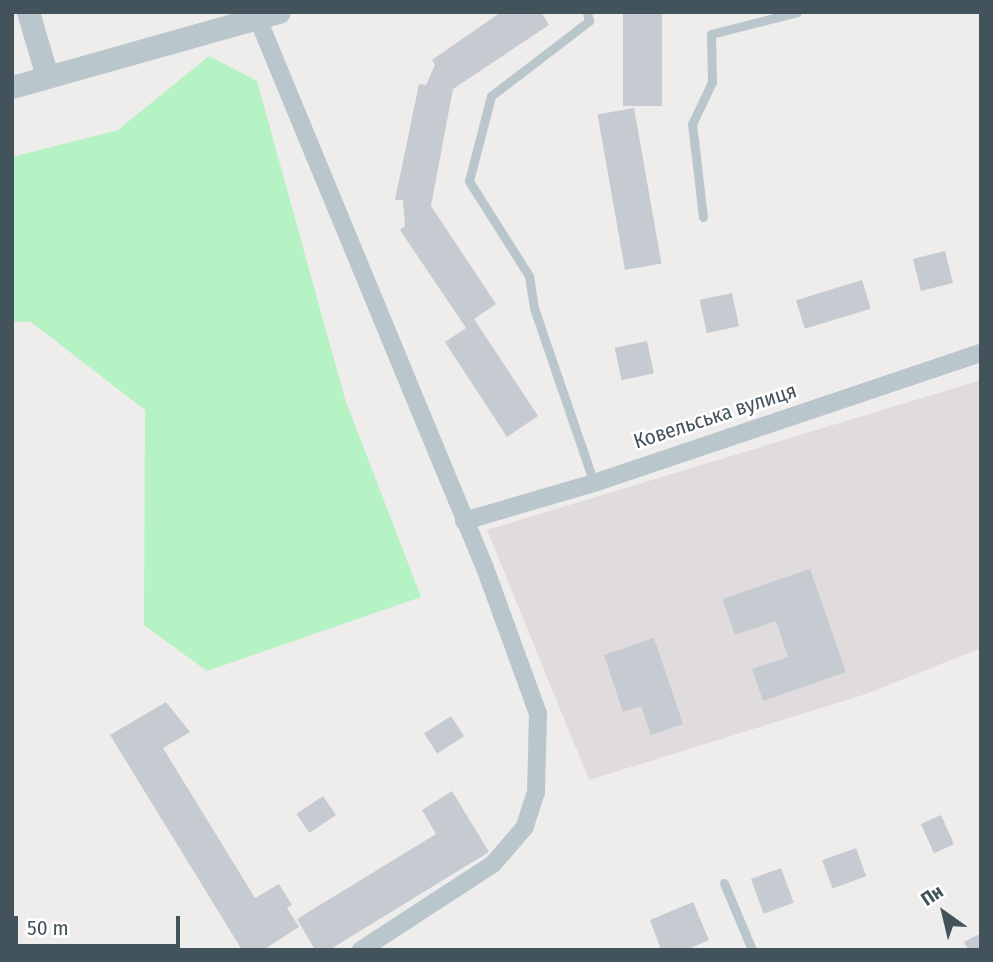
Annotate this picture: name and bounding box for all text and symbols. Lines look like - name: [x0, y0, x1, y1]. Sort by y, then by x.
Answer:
- street label: Ковельська вулиця: [630, 378, 800, 454]
- north arrow: [909, 878, 979, 948]
- text: Пн: [917, 880, 947, 911]
- scale bar: [18, 902, 184, 946]
- text: 50 m: [27, 915, 69, 941]

